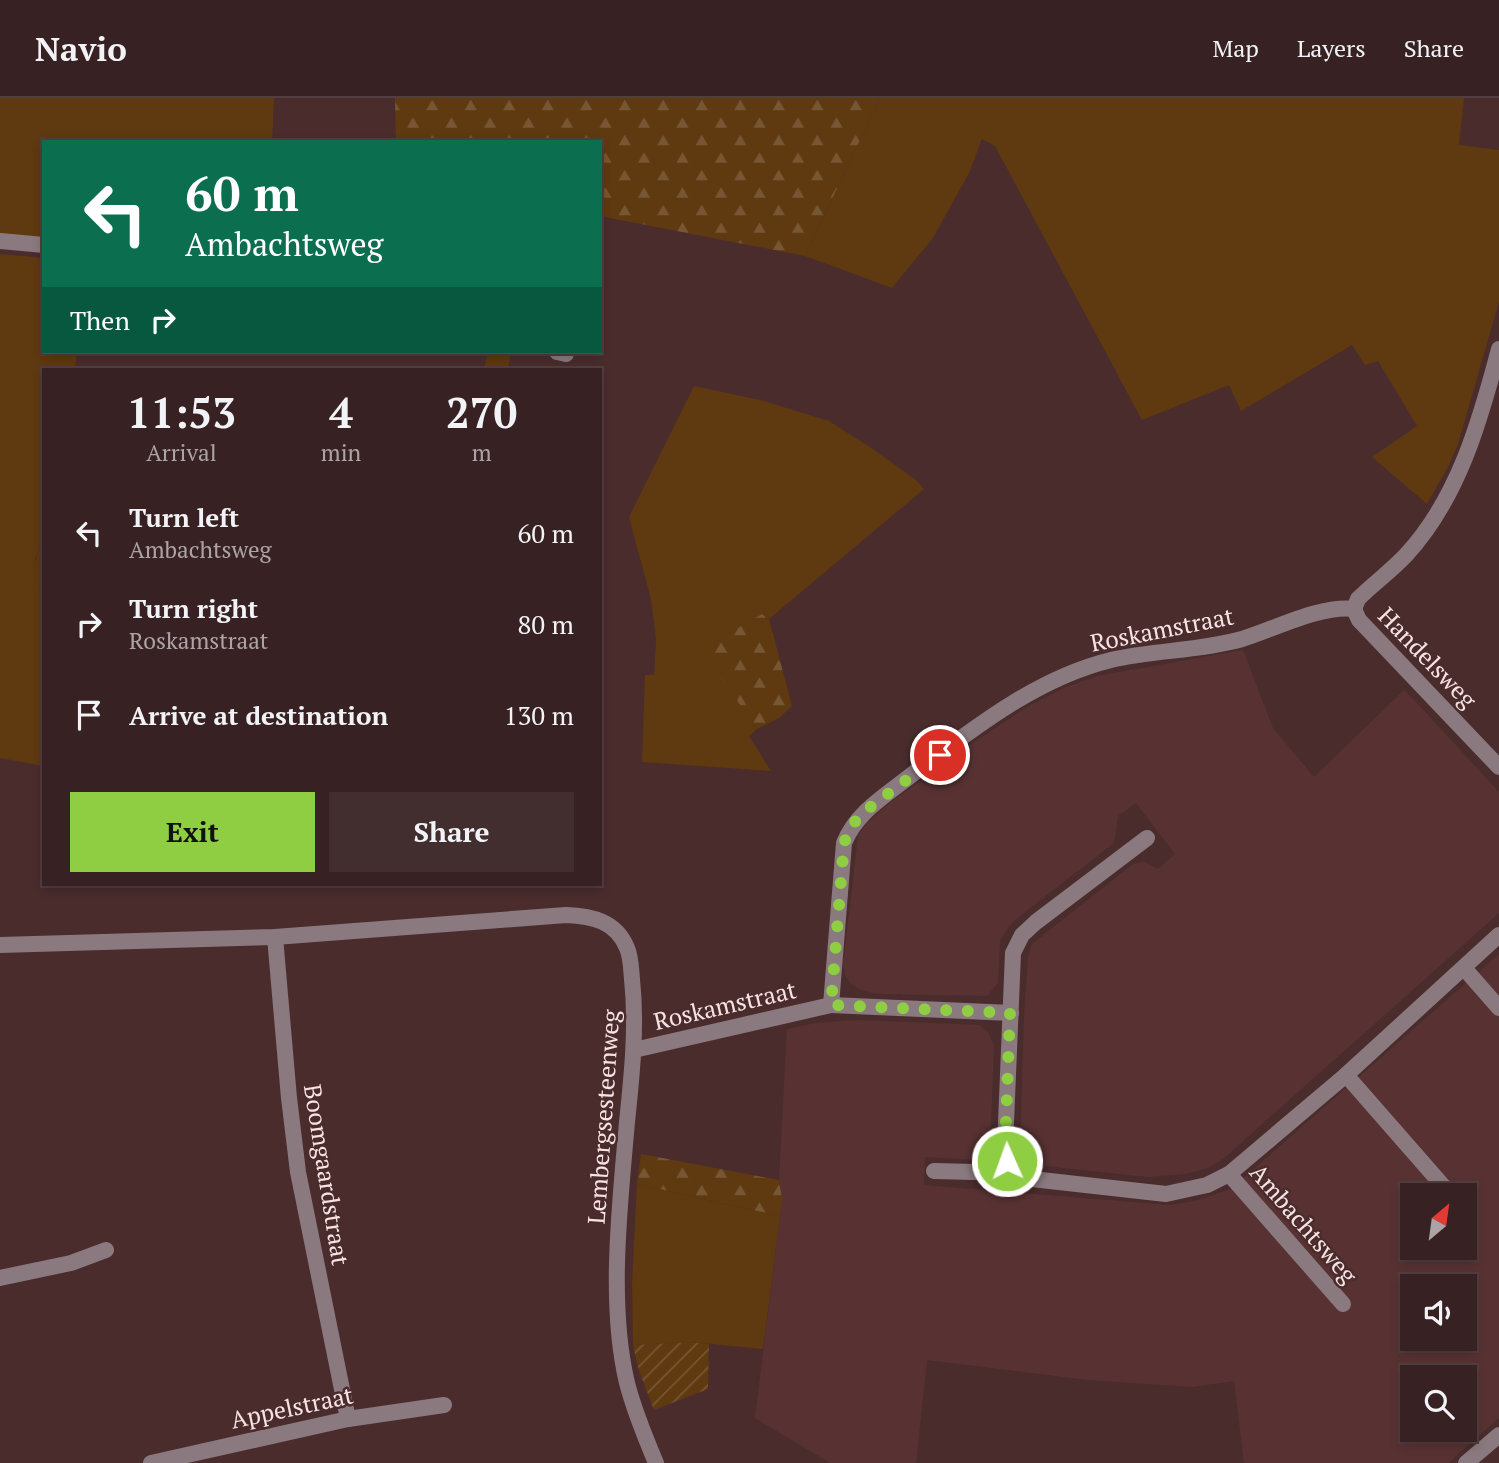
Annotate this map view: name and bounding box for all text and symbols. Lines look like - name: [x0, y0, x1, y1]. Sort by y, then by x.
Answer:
- text: Navio: [35, 27, 127, 70]
- text: Map: [1212, 32, 1259, 64]
- text: Layers: [1297, 32, 1366, 64]
- text: Share: [1404, 32, 1464, 64]
- text: 60 m: [185, 160, 299, 225]
- icon: left: [70, 168, 161, 259]
- text: Ambachtsweg: [185, 223, 383, 265]
- icon: right: [144, 301, 182, 339]
- text: Then: [70, 303, 130, 337]
- text: 11:53: [127, 384, 236, 440]
- text: 4: [329, 384, 353, 440]
- text: 270: [446, 384, 517, 440]
- text: Arrival: [146, 437, 217, 468]
- text: min: [321, 437, 361, 468]
- text: m: [472, 437, 492, 468]
- text: Turn left: [129, 500, 239, 534]
- icon: left: [70, 514, 108, 552]
- text: 60 m: [518, 516, 574, 550]
- text: Ambachtsweg: [129, 534, 272, 565]
- text: Turn right: [129, 591, 258, 625]
- street label: Roskamstraat: [1087, 599, 1236, 659]
- street label: Handelsweg: [1371, 600, 1484, 715]
- icon: right: [70, 605, 108, 643]
- text: 80 m: [518, 607, 574, 641]
- text: Roskamstraat: [129, 625, 268, 656]
- icon: arrive: [70, 696, 108, 734]
- text: Arrive at destination: [129, 698, 388, 732]
- text: 130 m: [504, 698, 574, 732]
- pin: [910, 725, 970, 785]
- icon: arrive: [921, 736, 959, 774]
- button: Exit: [70, 792, 315, 872]
- button: Share: [329, 792, 574, 872]
- street label: Roskamstraat: [650, 973, 799, 1037]
- street label: Lembergsesteenweg: [580, 1008, 626, 1225]
- street label: Boomgaardstraat: [297, 1082, 357, 1268]
- position arrow: [970, 1124, 1044, 1198]
- street label: Ambachtsweg: [1243, 1157, 1365, 1290]
- north arrow: [1400, 1183, 1477, 1260]
- map controls: [1400, 1183, 1477, 1442]
- button: sound: [1400, 1274, 1477, 1351]
- button: search: [1400, 1365, 1477, 1442]
- street label: Appelstraat: [228, 1378, 356, 1436]

